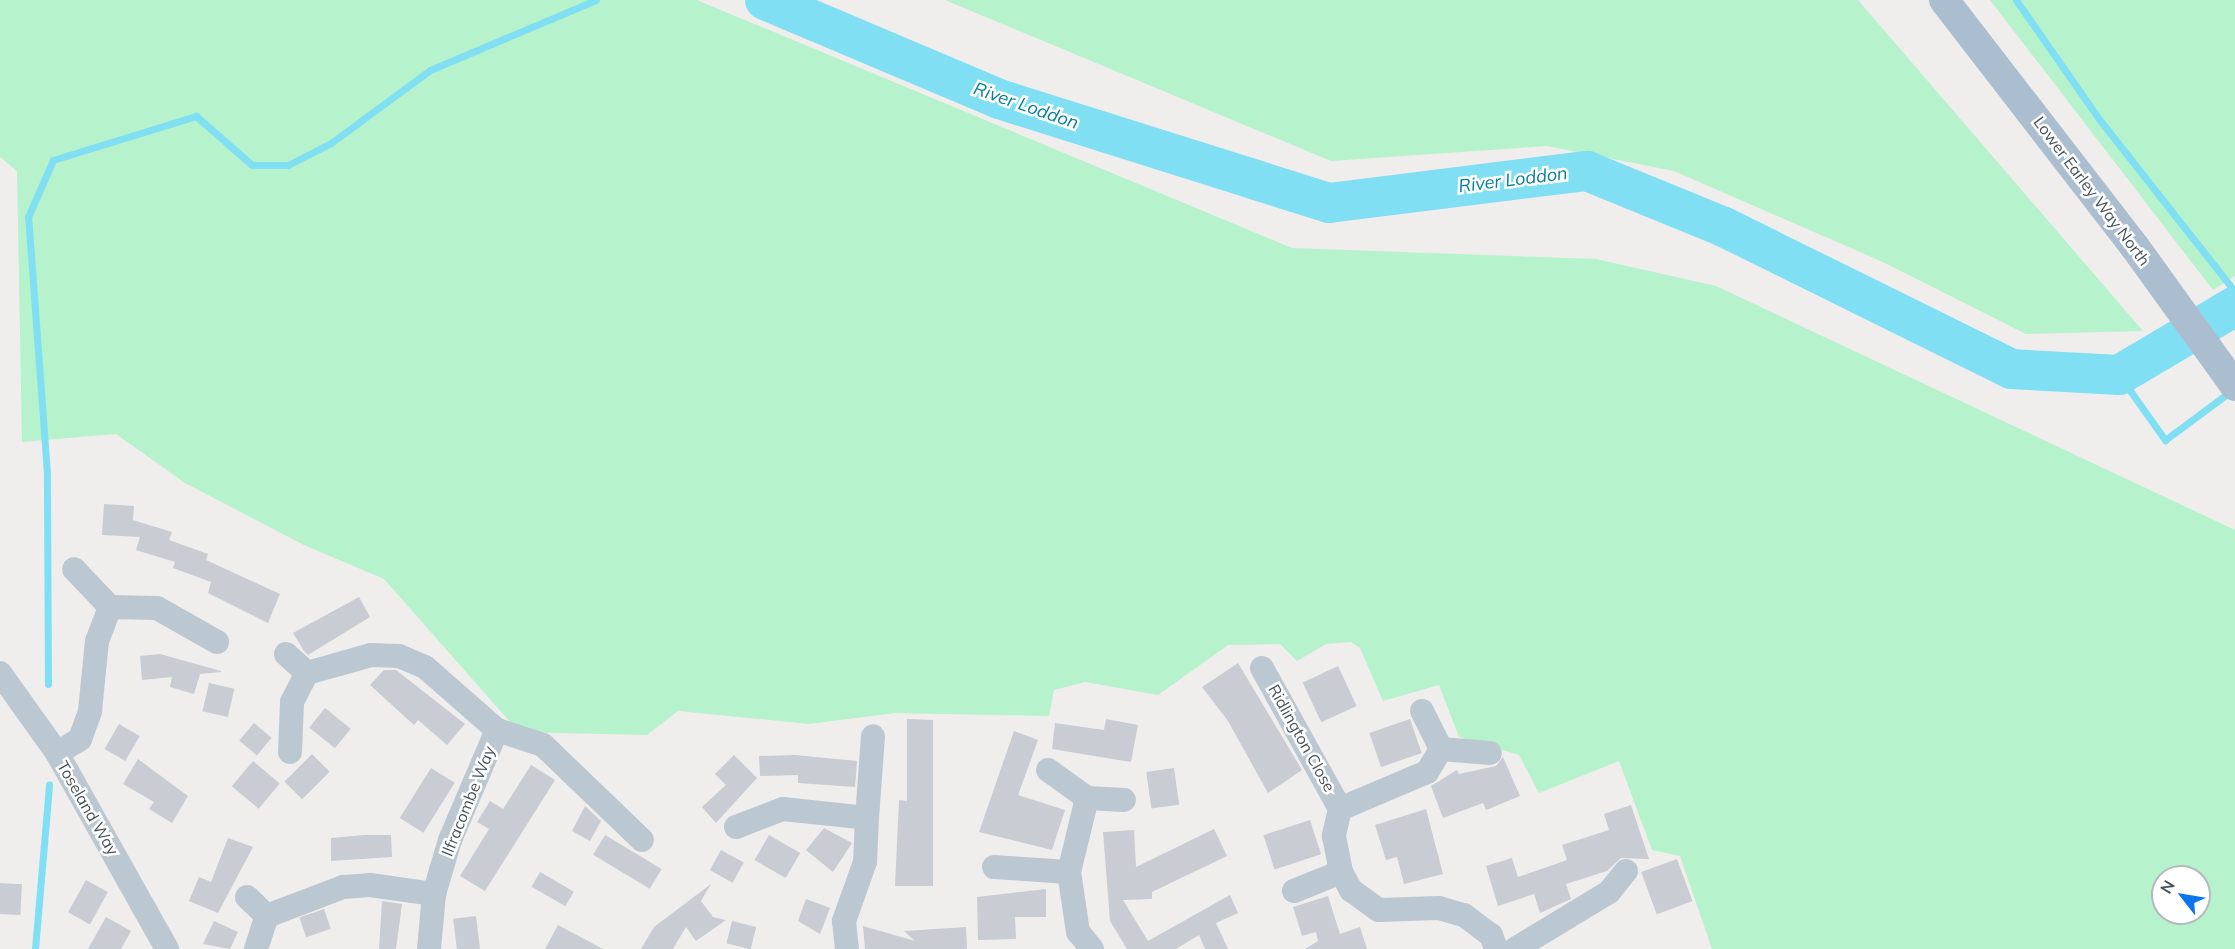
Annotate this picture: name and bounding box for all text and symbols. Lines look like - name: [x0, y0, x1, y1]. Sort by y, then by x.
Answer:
- water label: River Loddon: [971, 78, 1081, 134]
- street label: Lower Earley Way North: [2030, 113, 2154, 269]
- water label: River Loddon: [1457, 163, 1569, 197]
- street label: Ridlington Close: [1265, 681, 1339, 795]
- street label: Ilfracombe Way: [437, 743, 499, 859]
- street label: Toseland Way: [53, 757, 123, 859]
- north arrow: [2151, 865, 2211, 925]
- text: N: [2156, 876, 2179, 897]

